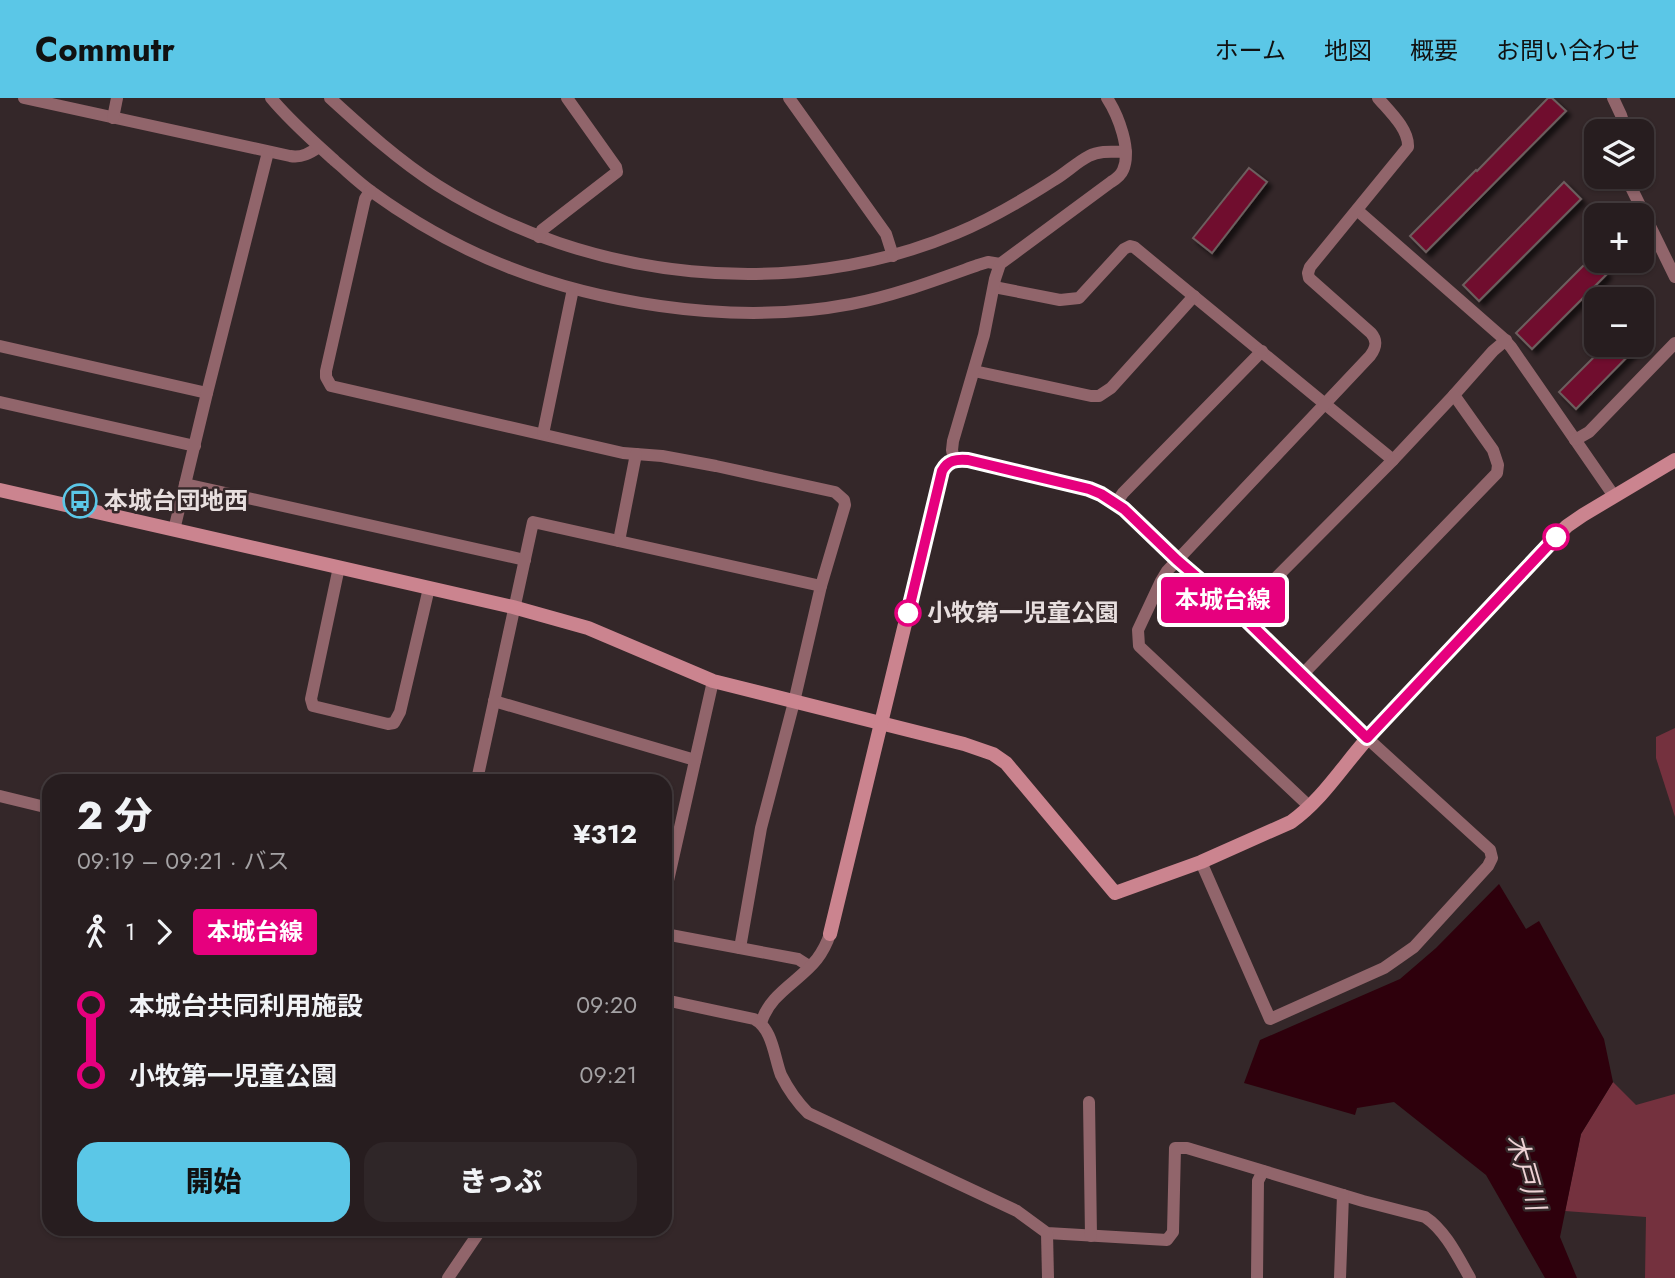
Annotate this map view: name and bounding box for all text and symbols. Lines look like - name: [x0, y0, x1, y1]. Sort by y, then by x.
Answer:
- text: Commutr: [35, 26, 175, 73]
- text: ホーム: [1215, 33, 1286, 68]
- text: 地図: [1324, 33, 1372, 68]
- text: 概要: [1410, 33, 1458, 68]
- text: お問い合わせ: [1496, 33, 1640, 68]
- map controls: [1584, 119, 1654, 357]
- button: layers: [1584, 119, 1654, 189]
- button: +: [1584, 203, 1654, 273]
- button: −: [1584, 287, 1654, 357]
- bus stop icon: 本城台団地西: [61, 482, 99, 520]
- place label: 本城台団地西: [104, 483, 248, 518]
- unlabelled marker: [1543, 524, 1569, 550]
- line badge: 本城台線: [1174, 577, 1272, 623]
- text: 本城台線: [1175, 582, 1271, 617]
- place label: 小牧第一児童公園: [927, 595, 1119, 630]
- marker: 小牧第一児童公園: [895, 600, 921, 626]
- text: 2 分: [77, 788, 152, 843]
- text: ¥312: [573, 815, 637, 853]
- text: 09:19 – 09:21 · バス: [77, 844, 289, 878]
- icon: walk: [77, 913, 115, 951]
- icon: forward: [145, 913, 183, 951]
- text: 本城台線: [207, 914, 303, 949]
- text: 1: [125, 915, 135, 949]
- text: 本城台共同利用施設: [129, 987, 363, 1025]
- text: 09:20: [576, 988, 637, 1022]
- text: 小牧第一児童公園: [129, 1057, 337, 1095]
- text: 09:21: [580, 1058, 637, 1092]
- water label: 木戸川: [1497, 1129, 1556, 1218]
- button: 開始: [77, 1142, 350, 1222]
- button: きっぷ: [364, 1142, 637, 1222]

